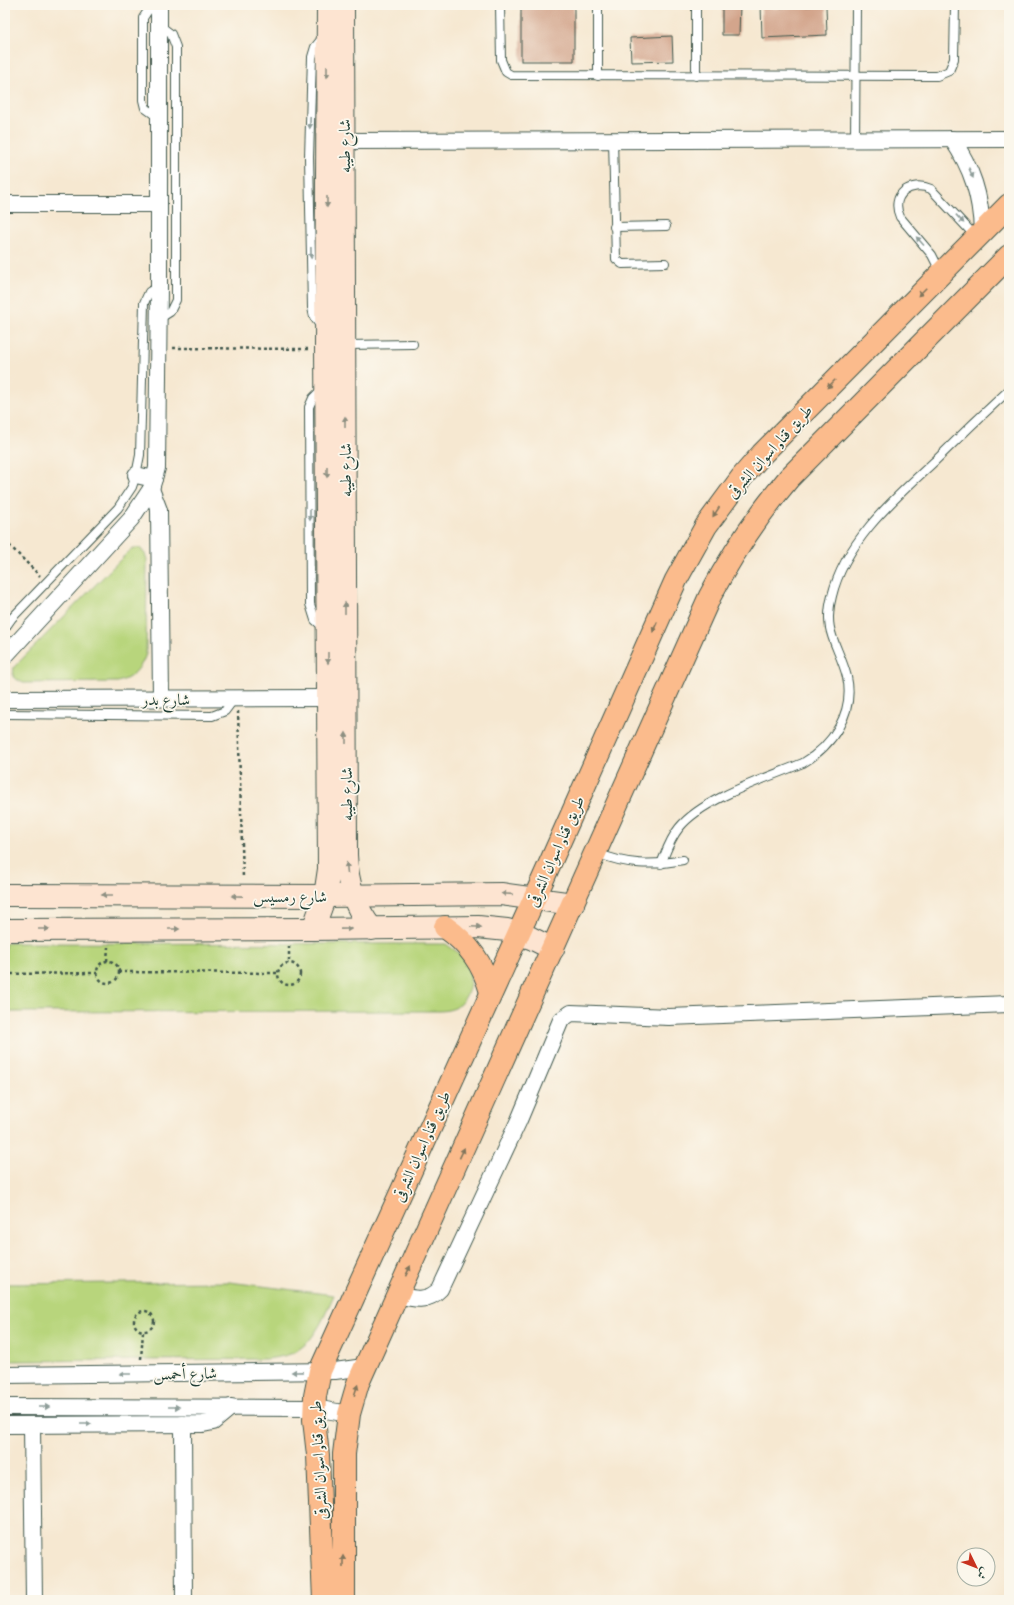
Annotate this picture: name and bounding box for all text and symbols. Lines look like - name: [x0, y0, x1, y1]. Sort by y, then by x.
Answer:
- one-way arrow: [324, 66, 330, 79]
- one-way arrow: [307, 117, 313, 130]
- street label: شارع طيبه: [335, 119, 358, 173]
- one-way arrow: [968, 167, 974, 178]
- one-way arrow: [324, 196, 330, 209]
- one-way arrow: [955, 214, 964, 224]
- one-way arrow: [915, 236, 925, 246]
- one-way arrow: [308, 247, 314, 260]
- one-way arrow: [918, 287, 927, 297]
- one-way arrow: [826, 379, 836, 389]
- street label: طريق قنا, اسوان الشرقى: [722, 401, 817, 503]
- one-way arrow: [342, 415, 348, 428]
- street label: شارع طيبه: [336, 443, 359, 497]
- one-way arrow: [324, 466, 330, 479]
- one-way arrow: [712, 507, 720, 517]
- one-way arrow: [307, 509, 313, 522]
- one-way arrow: [342, 601, 348, 614]
- one-way arrow: [652, 621, 658, 632]
- one-way arrow: [325, 652, 331, 665]
- street label: شارع بدر: [140, 690, 190, 713]
- one-way arrow: [343, 731, 349, 744]
- street label: شارع طيبه: [337, 767, 360, 821]
- street label: طريق قنا, اسوان الشرقى: [523, 793, 589, 910]
- one-way arrow: [344, 862, 350, 874]
- street label: شارع رمسيس: [253, 887, 327, 910]
- one-way arrow: [501, 891, 513, 898]
- one-way arrow: [100, 892, 113, 898]
- one-way arrow: [230, 893, 243, 899]
- one-way arrow: [470, 924, 483, 930]
- one-way arrow: [38, 926, 50, 933]
- one-way arrow: [168, 926, 181, 932]
- one-way arrow: [340, 926, 353, 932]
- street label: طريق قنا, اسوان الشرقى: [389, 1088, 455, 1205]
- one-way arrow: [459, 1147, 465, 1159]
- one-way arrow: [405, 1265, 411, 1277]
- street label: شارع أحمس: [153, 1361, 217, 1388]
- one-way arrow: [291, 1368, 303, 1375]
- one-way arrow: [118, 1371, 131, 1377]
- one-way arrow: [353, 1384, 359, 1396]
- street label: طريق قنا, اسوان الشرقى: [306, 1400, 332, 1520]
- one-way arrow: [38, 1404, 51, 1410]
- one-way arrow: [168, 1404, 181, 1410]
- one-way arrow: [80, 1421, 93, 1427]
- north arrow: [956, 1547, 996, 1587]
- one-way arrow: [340, 1554, 346, 1567]
- text: ش: [974, 1565, 991, 1582]

